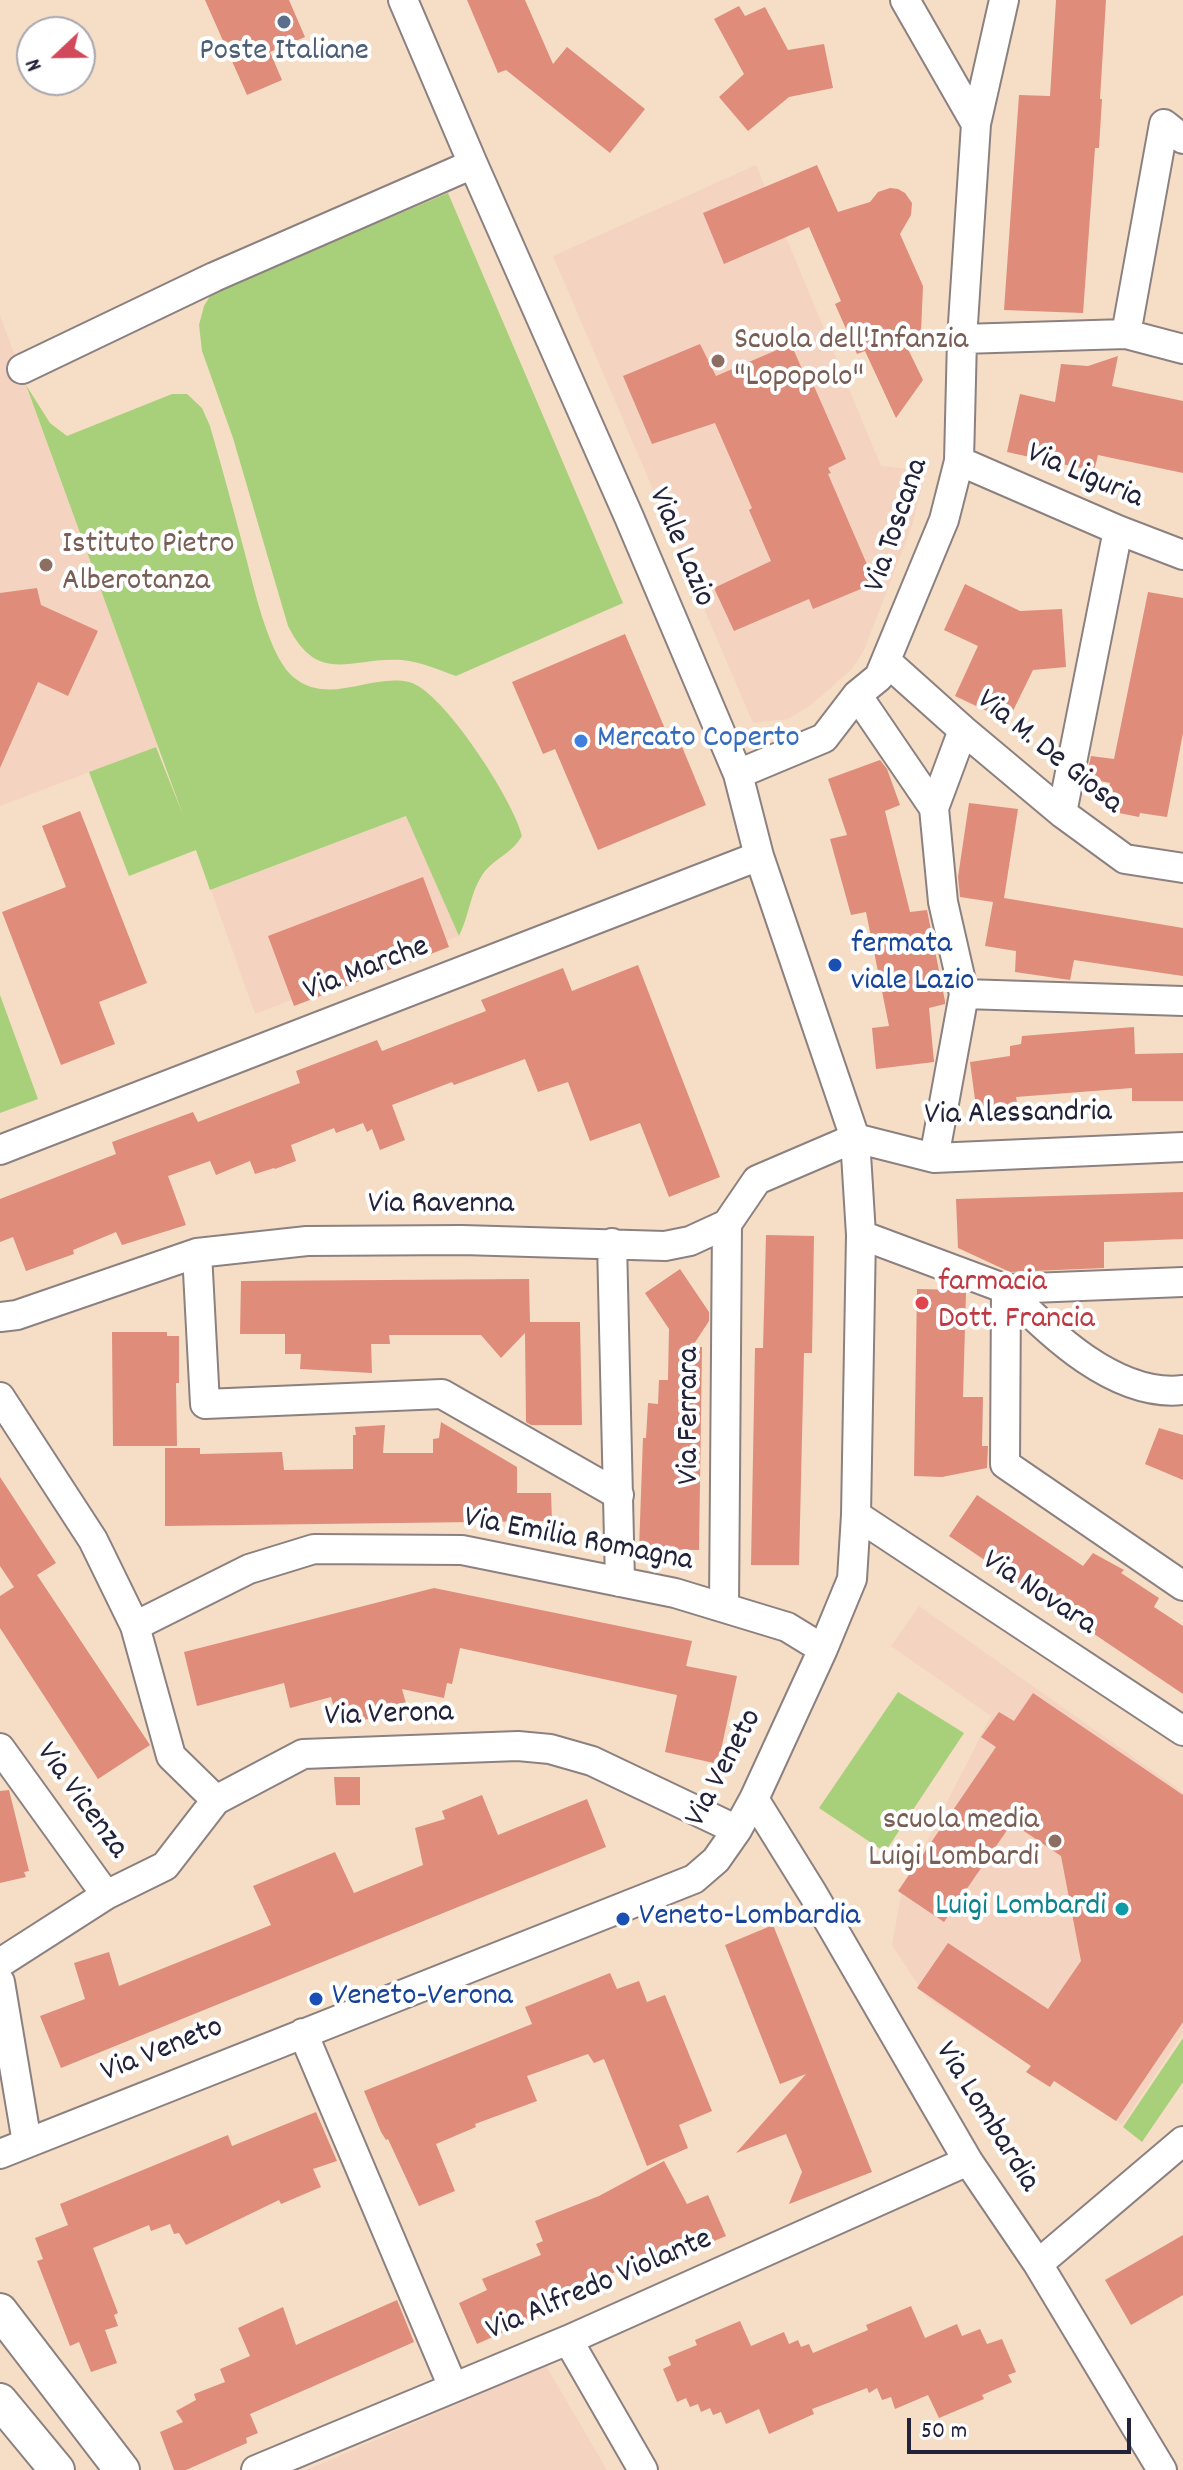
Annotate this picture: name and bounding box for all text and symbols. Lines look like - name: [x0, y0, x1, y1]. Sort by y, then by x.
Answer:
- marker: Poste Italiane: [275, 13, 293, 31]
- north arrow: [16, 16, 96, 96]
- place label: Poste Italiane: [199, 35, 369, 73]
- text: N: [19, 54, 52, 75]
- place label: Scuola dell'Infanzia "Lopopolo": [734, 324, 968, 399]
- marker: Scuola dell'Infanzia "Lopopolo": [709, 352, 727, 370]
- street label: Via Liguria: [1020, 436, 1148, 520]
- street label: Via Toscana: [858, 454, 940, 598]
- street label: Viale Lazio: [637, 483, 721, 613]
- place label: Istituto Pietro Alberotanza: [62, 528, 234, 603]
- marker: Istituto Pietro Alberotanza: [37, 556, 55, 574]
- street label: Via M. De Giosa: [967, 683, 1129, 825]
- place label: Mercato Coperto: [597, 722, 800, 760]
- marker: Mercato Coperto: [572, 732, 590, 750]
- place label: fermata viale Lazio: [851, 928, 975, 1003]
- street label: Via Marche: [299, 930, 435, 1012]
- marker: fermata viale Lazio: [826, 956, 844, 974]
- street label: Via Alessandria: [924, 1095, 1112, 1137]
- street label: Via Ravenna: [368, 1188, 514, 1226]
- place label: farmacia Dott. Francia: [938, 1266, 1095, 1341]
- marker: farmacia Dott. Francia: [913, 1294, 931, 1312]
- street label: Via Ferrara: [673, 1347, 711, 1485]
- street label: Via Emilia Romagna: [460, 1501, 696, 1583]
- street label: Via Novara: [974, 1544, 1102, 1646]
- street label: Via Verona: [324, 1696, 454, 1738]
- street label: Via Veneto: [679, 1703, 773, 1835]
- street label: Via Vicenza: [25, 1737, 135, 1867]
- place label: scuola media Luigi Lombardi: [868, 1804, 1039, 1879]
- marker: scuola media Luigi Lombardi: [1046, 1832, 1064, 1850]
- place label: Luigi Lombardi: [935, 1890, 1106, 1928]
- place label: Veneto-Lombardia: [639, 1900, 860, 1938]
- marker: Luigi Lombardi: [1113, 1900, 1131, 1918]
- marker: Veneto-Lombardia: [614, 1910, 632, 1928]
- place label: Veneto-Verona: [332, 1980, 513, 2018]
- marker: Veneto-Verona: [307, 1990, 325, 2008]
- street label: Via Veneto: [96, 2010, 230, 2094]
- street label: Via Lombardia: [924, 2036, 1046, 2200]
- street label: Via Alfredo Violante: [481, 2222, 719, 2352]
- scale bar: [911, 2402, 1135, 2452]
- text: 50 m: [921, 2415, 967, 2449]

